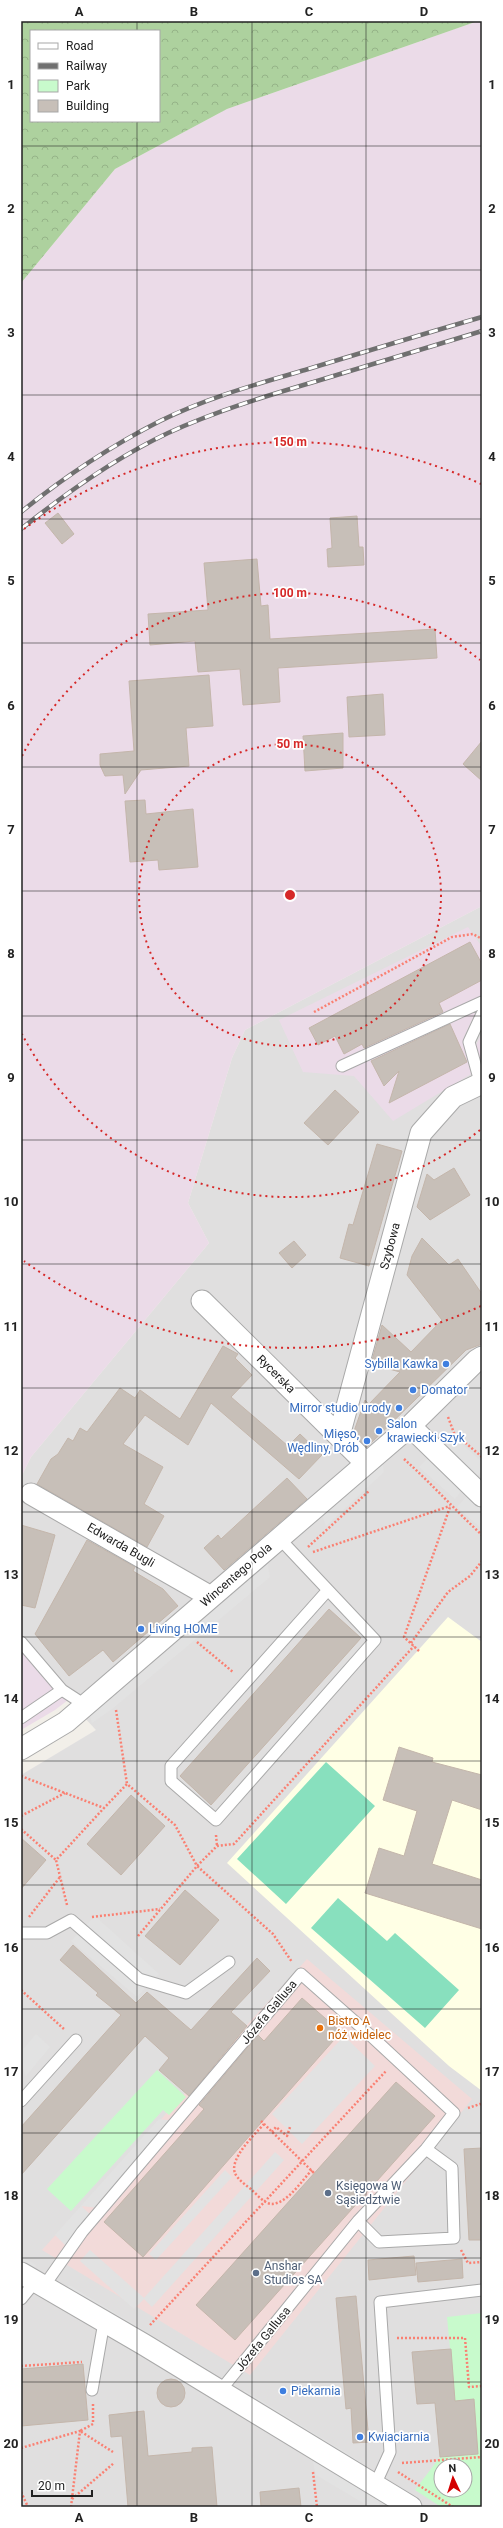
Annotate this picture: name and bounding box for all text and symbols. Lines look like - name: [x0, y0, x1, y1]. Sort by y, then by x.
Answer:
- text: A: [75, 4, 84, 19]
- text: B: [190, 4, 198, 19]
- text: C: [305, 4, 314, 19]
- text: D: [420, 4, 428, 19]
- legend: [30, 30, 160, 122]
- text: Road: [66, 39, 94, 53]
- text: Railway: [66, 59, 107, 73]
- text: 1: [7, 77, 15, 92]
- text: 1: [488, 77, 496, 92]
- text: Park: [66, 79, 91, 93]
- text: Building: [66, 99, 109, 113]
- text: 2: [7, 201, 15, 216]
- text: 2: [488, 201, 496, 216]
- text: 3: [7, 325, 15, 340]
- text: 3: [488, 325, 496, 340]
- text: 150 m: [273, 435, 307, 449]
- text: 4: [7, 449, 15, 464]
- text: 4: [488, 449, 496, 464]
- text: 5: [7, 573, 15, 588]
- text: 5: [488, 573, 496, 588]
- text: 100 m: [273, 586, 307, 600]
- text: 6: [7, 698, 15, 713]
- text: 6: [488, 698, 496, 713]
- text: 50 m: [276, 737, 304, 751]
- text: 7: [7, 822, 15, 837]
- text: 7: [488, 822, 496, 837]
- centre of rings: [283, 888, 297, 902]
- text: 8: [7, 946, 15, 961]
- text: 8: [488, 946, 496, 961]
- text: 9: [7, 1070, 15, 1085]
- text: 9: [488, 1070, 496, 1085]
- text: 10: [4, 1194, 18, 1209]
- text: 10: [485, 1194, 499, 1209]
- street label: Szybowa: [377, 1221, 403, 1271]
- text: 11: [4, 1319, 18, 1334]
- text: 11: [485, 1319, 499, 1334]
- street label: Rycerska: [254, 1352, 298, 1396]
- place label: Sybilla Kawka: [365, 1357, 438, 1371]
- marker: Sybilla Kawka: [441, 1359, 451, 1369]
- place label: Domator: [421, 1383, 468, 1397]
- marker: Domator: [408, 1385, 418, 1395]
- place label: Mirror studio urody: [290, 1401, 391, 1415]
- marker: Mirror studio urody: [394, 1403, 404, 1413]
- place label: Salon krawiecki Szyk: [387, 1417, 466, 1445]
- marker: Salon krawiecki Szyk: [374, 1426, 384, 1436]
- place label: Mięso, Wędliny, Drób: [287, 1427, 359, 1455]
- marker: Mięso, Wędliny, Drób: [362, 1436, 372, 1446]
- text: 12: [4, 1443, 18, 1458]
- text: 12: [485, 1443, 499, 1458]
- street label: Edwarda Bugli: [85, 1520, 157, 1570]
- street label: Wincentego Pola: [197, 1540, 275, 1610]
- text: 13: [4, 1567, 18, 1582]
- text: 13: [485, 1567, 499, 1582]
- place label: Living HOME: [149, 1622, 218, 1636]
- marker: Living HOME: [136, 1624, 146, 1634]
- text: 14: [4, 1691, 19, 1706]
- text: 14: [485, 1691, 500, 1706]
- text: 15: [4, 1815, 18, 1830]
- text: 15: [485, 1815, 499, 1830]
- text: 16: [4, 1940, 19, 1955]
- text: 16: [485, 1940, 500, 1955]
- street label: Józefa Gallusa: [238, 1977, 300, 2047]
- place label: Bistro A nóż widelec: [328, 2014, 391, 2042]
- marker: Bistro A nóż widelec: [315, 2023, 325, 2033]
- text: 17: [4, 2064, 18, 2079]
- text: 17: [485, 2064, 499, 2079]
- place label: Księgowa W Sąsiedztwie: [336, 2179, 402, 2207]
- text: 18: [4, 2188, 18, 2203]
- marker: Księgowa W Sąsiedztwie: [323, 2188, 333, 2198]
- text: 18: [485, 2188, 499, 2203]
- place label: Anshar Studios SA: [264, 2259, 322, 2287]
- marker: Anshar Studios SA: [251, 2268, 261, 2278]
- street label: Józefa Gallusa: [233, 2304, 293, 2374]
- text: 19: [4, 2312, 18, 2327]
- text: 19: [485, 2312, 499, 2327]
- place label: Piekarnia: [291, 2384, 341, 2398]
- marker: Piekarnia: [278, 2386, 288, 2396]
- place label: Kwiaciarnia: [368, 2430, 430, 2444]
- marker: Kwiaciarnia: [355, 2432, 365, 2442]
- text: 20: [4, 2436, 18, 2451]
- text: 20: [485, 2436, 499, 2451]
- north arrow: [433, 2458, 473, 2498]
- text: N: [448, 2462, 457, 2475]
- scale bar: [32, 2472, 92, 2498]
- text: 20 m: [38, 2479, 65, 2493]
- text: A: [75, 2510, 84, 2525]
- text: B: [190, 2510, 198, 2525]
- text: C: [305, 2510, 314, 2525]
- text: D: [420, 2510, 428, 2525]

